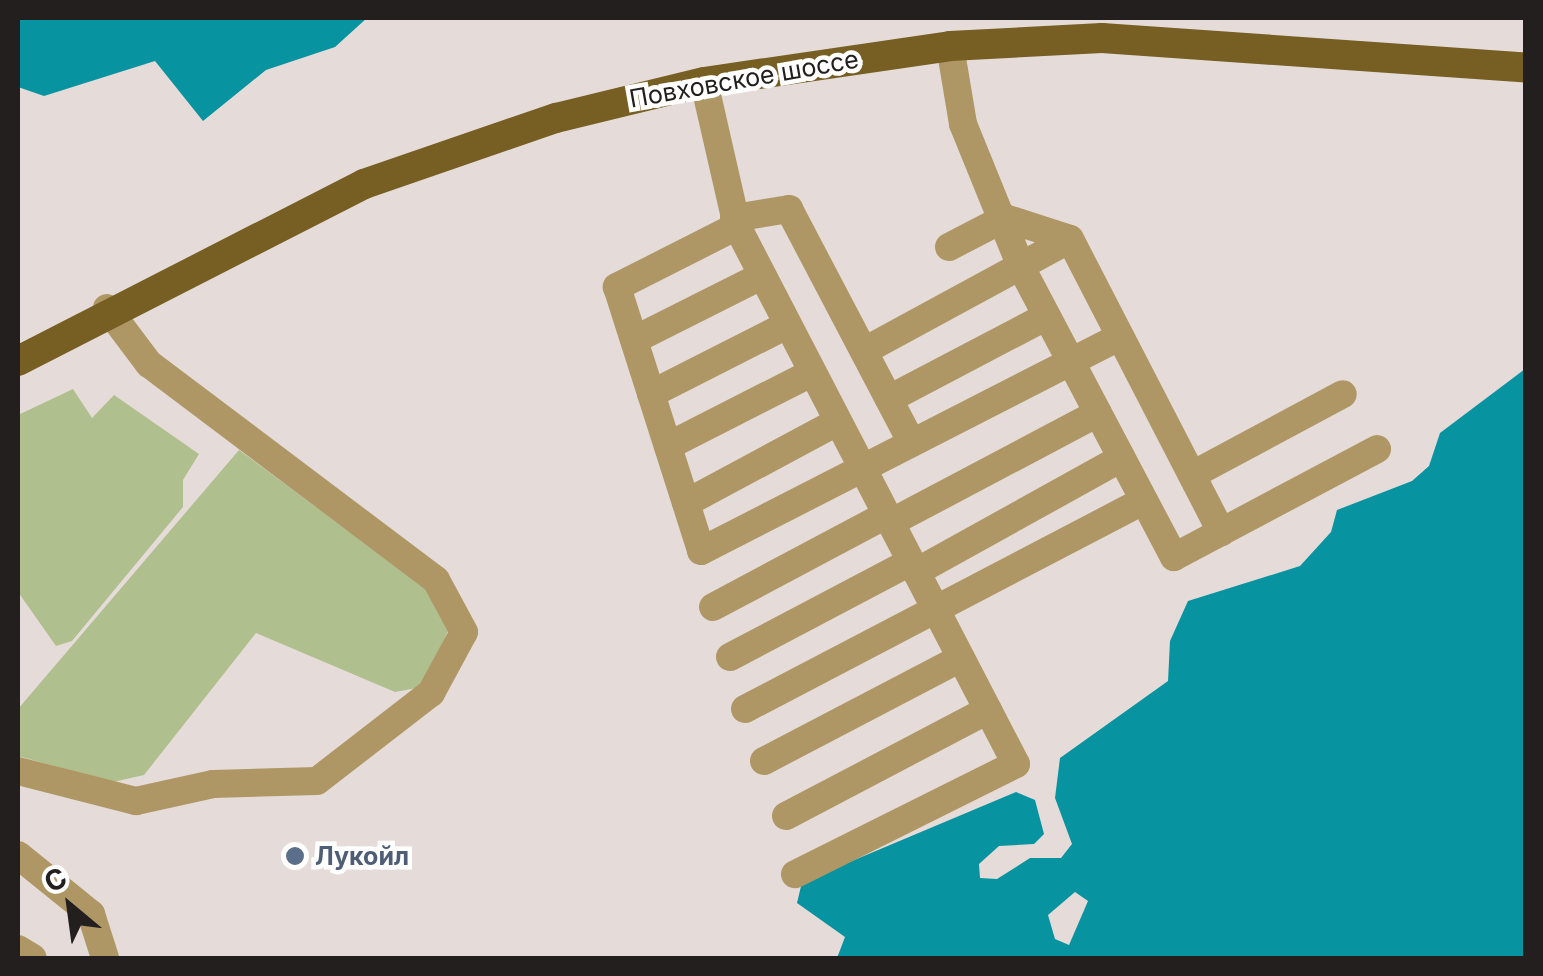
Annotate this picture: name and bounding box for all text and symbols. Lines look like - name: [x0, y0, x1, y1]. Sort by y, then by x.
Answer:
- street label: Повховское шоссе: [627, 44, 861, 114]
- place label: Лукойл: [315, 841, 409, 871]
- marker: Лукойл: [284, 845, 306, 867]
- north arrow: [20, 856, 120, 956]
- text: С: [38, 860, 73, 900]

